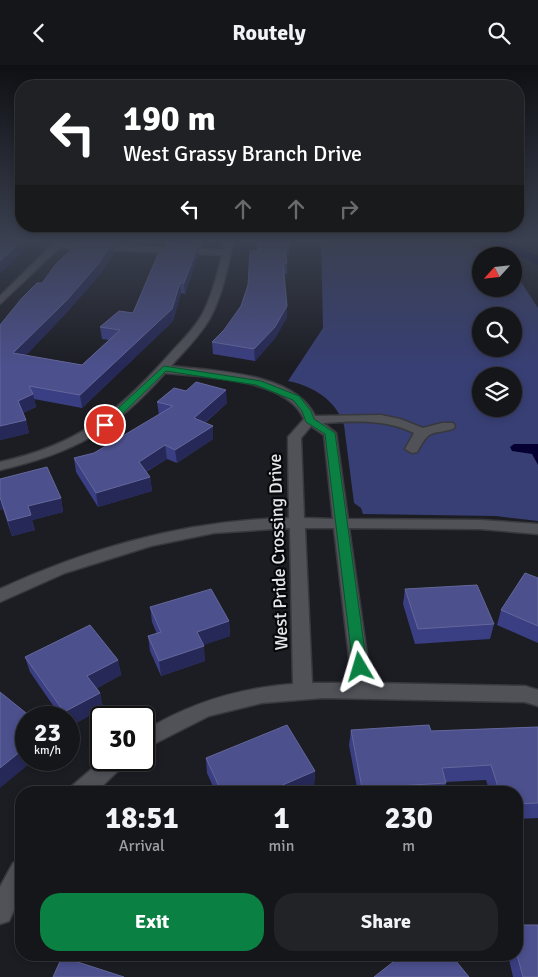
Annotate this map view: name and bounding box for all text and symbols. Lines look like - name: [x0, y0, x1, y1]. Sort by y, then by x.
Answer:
- icon: back: [25, 19, 53, 47]
- text: Routely: [232, 19, 306, 46]
- icon: search: [485, 19, 513, 47]
- text: 190 m: [123, 97, 216, 140]
- icon: left: [40, 100, 105, 165]
- text: West Grassy Branch Drive: [123, 140, 362, 167]
- icon: left: [176, 195, 204, 223]
- icon: ahead: [229, 195, 257, 223]
- icon: ahead: [282, 195, 310, 223]
- icon: right: [335, 195, 363, 223]
- north arrow: [472, 247, 522, 297]
- map controls: [472, 247, 522, 417]
- button: search: [472, 307, 522, 357]
- button: layers: [472, 367, 522, 417]
- pin: [84, 404, 126, 446]
- icon: arrive: [91, 411, 119, 439]
- street label: West Pride Crossing Drive: [264, 453, 292, 651]
- position arrow: [333, 640, 385, 692]
- speed limit sign: 30: [90, 706, 155, 771]
- text: 23: [34, 717, 61, 748]
- text: km/h: [34, 743, 61, 758]
- text: 18:51: [105, 800, 179, 837]
- text: 1: [273, 800, 290, 837]
- text: 230: [384, 800, 433, 837]
- text: Arrival: [119, 836, 165, 856]
- text: min: [269, 836, 294, 856]
- text: m: [402, 836, 415, 856]
- button: Exit: [40, 893, 264, 951]
- button: Share: [274, 893, 498, 951]

